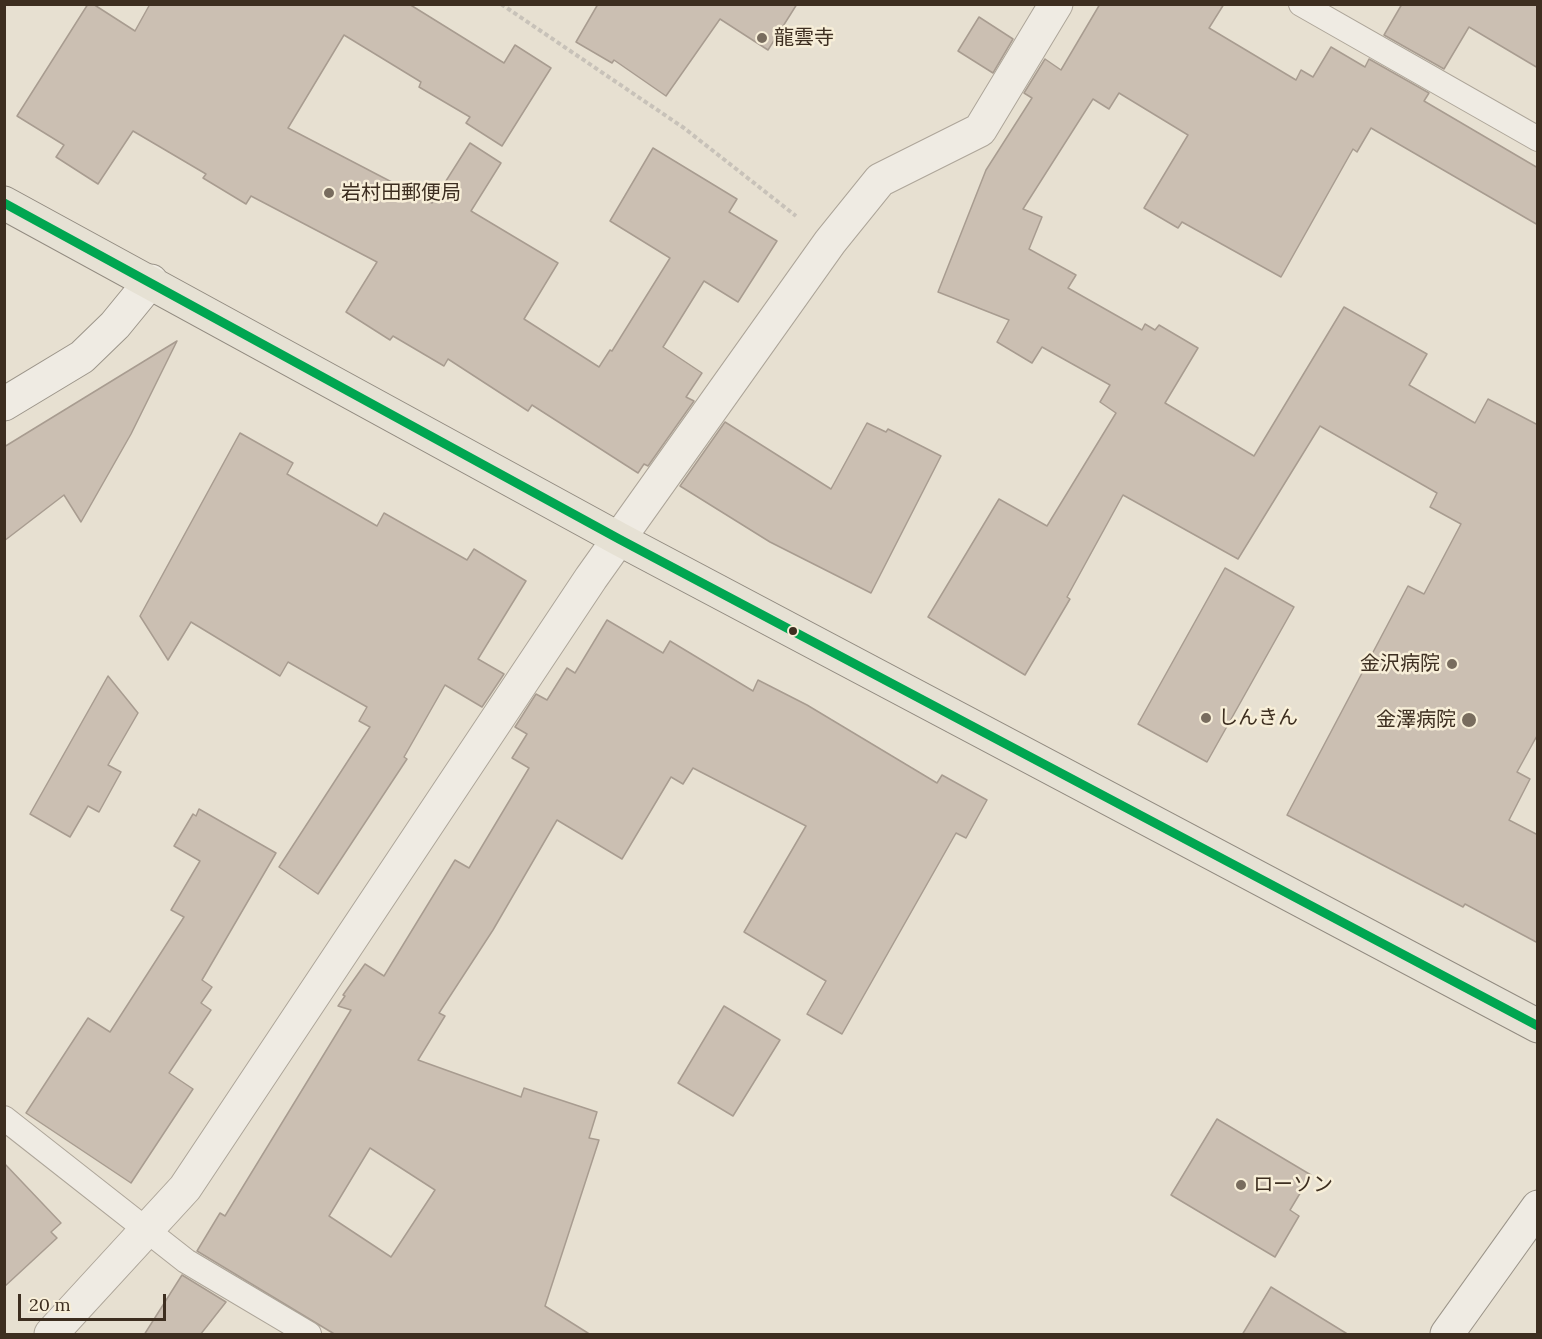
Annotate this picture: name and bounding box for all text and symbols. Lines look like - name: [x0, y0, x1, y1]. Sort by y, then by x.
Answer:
- place label: 龍雲寺: [774, 26, 834, 50]
- marker: 龍雲寺: [755, 31, 769, 45]
- place label: 岩村田郵便局: [341, 181, 461, 205]
- marker: 岩村田郵便局: [322, 186, 336, 200]
- unlabelled marker: [787, 625, 799, 637]
- place label: 金沢病院: [1360, 652, 1440, 676]
- marker: 金沢病院: [1445, 657, 1459, 671]
- place label: しんきん: [1218, 706, 1298, 730]
- place label: 金澤病院: [1376, 708, 1456, 732]
- marker: しんきん: [1199, 711, 1213, 725]
- marker: 金澤病院: [1460, 711, 1478, 729]
- place label: ローソン: [1253, 1173, 1333, 1197]
- marker: ローソン: [1234, 1178, 1248, 1192]
- scale bar: [21, 1282, 170, 1320]
- text: 20 m: [29, 1293, 71, 1316]

